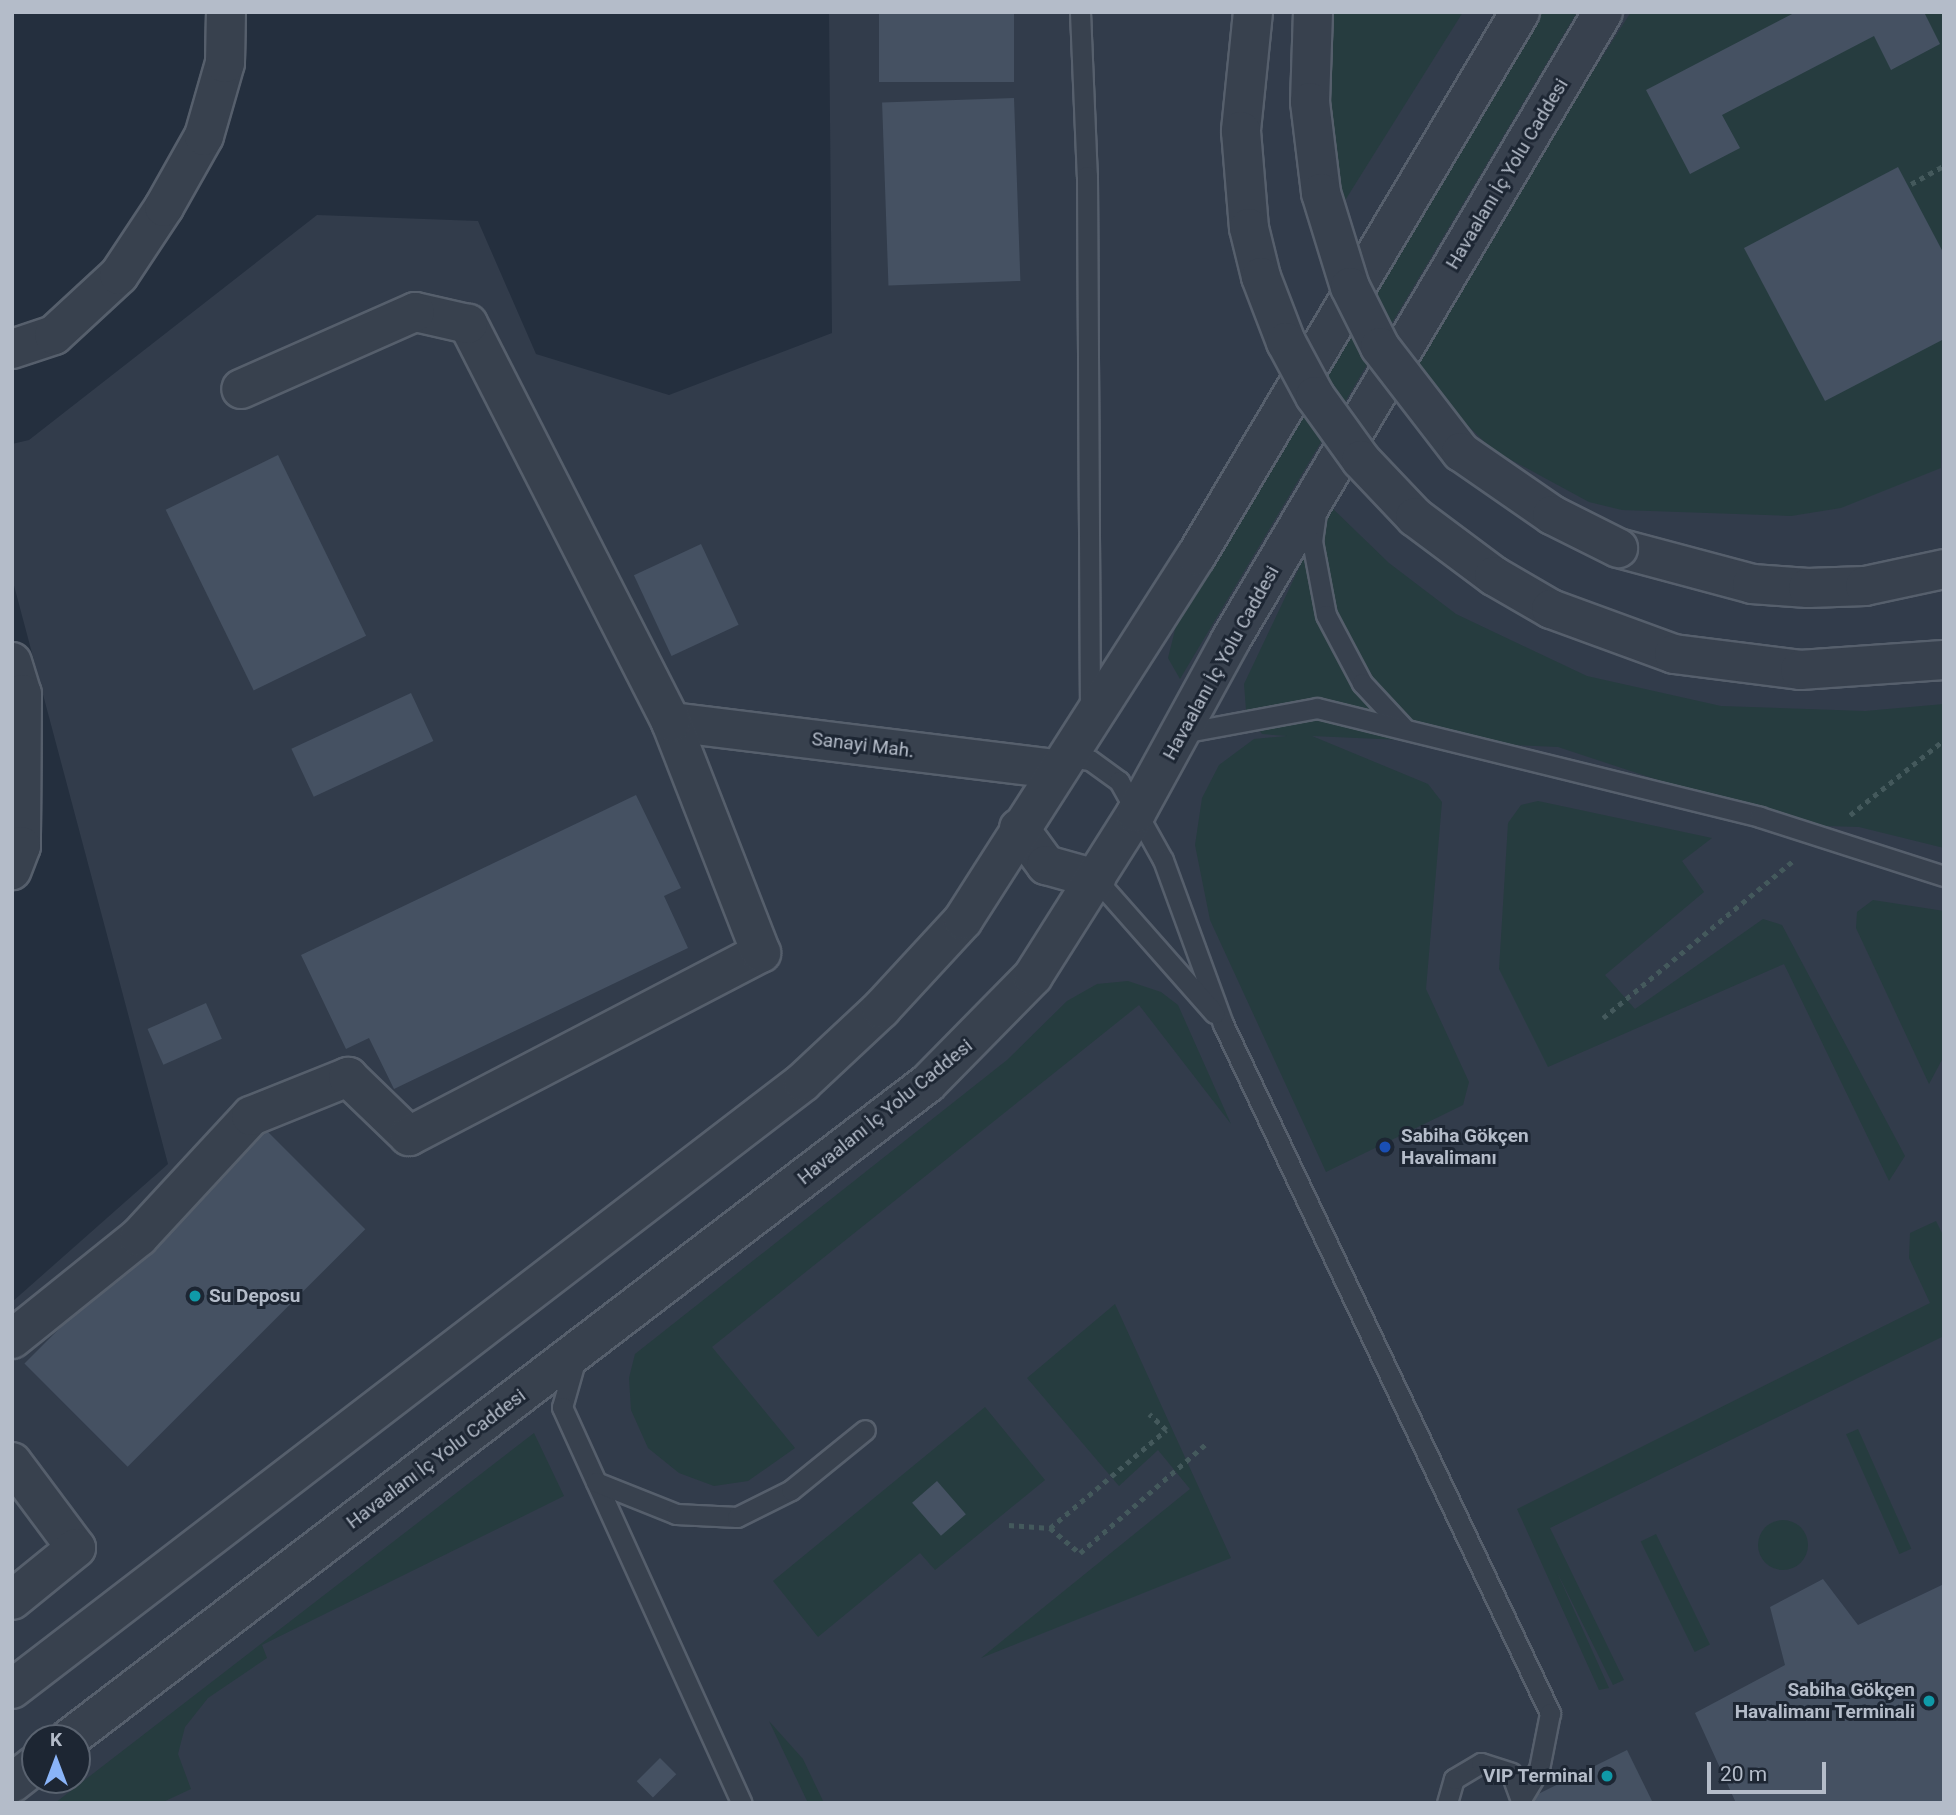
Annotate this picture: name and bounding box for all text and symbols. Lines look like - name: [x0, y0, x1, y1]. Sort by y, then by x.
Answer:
- street label: Havaalanı İç Yolu Caddesi: [1441, 75, 1573, 273]
- street label: Havaalanı İç Yolu Caddesi: [1158, 562, 1284, 764]
- street label: Sanayi Mah.: [810, 727, 916, 763]
- street label: Havaalanı İç Yolu Caddesi: [793, 1034, 977, 1190]
- place label: Sabiha Gökçen Havalimanı: [1401, 1125, 1529, 1169]
- marker: Sabiha Gökçen Havalimanı: [1375, 1137, 1395, 1157]
- place label: Su Deposu: [209, 1285, 300, 1307]
- marker: Su Deposu: [187, 1288, 203, 1304]
- street label: Havaalanı İç Yolu Caddesi: [342, 1384, 530, 1534]
- place label: Sabiha Gökçen Havalimanı Terminali: [1734, 1679, 1915, 1723]
- marker: Sabiha Gökçen Havalimanı Terminali: [1921, 1693, 1937, 1709]
- north arrow: [21, 1724, 91, 1794]
- text: K: [50, 1728, 62, 1751]
- scale bar: [1711, 1748, 1830, 1792]
- text: 20 m: [1720, 1762, 1767, 1786]
- place label: VIP Terminal: [1483, 1765, 1593, 1787]
- marker: VIP Terminal: [1599, 1768, 1615, 1784]

